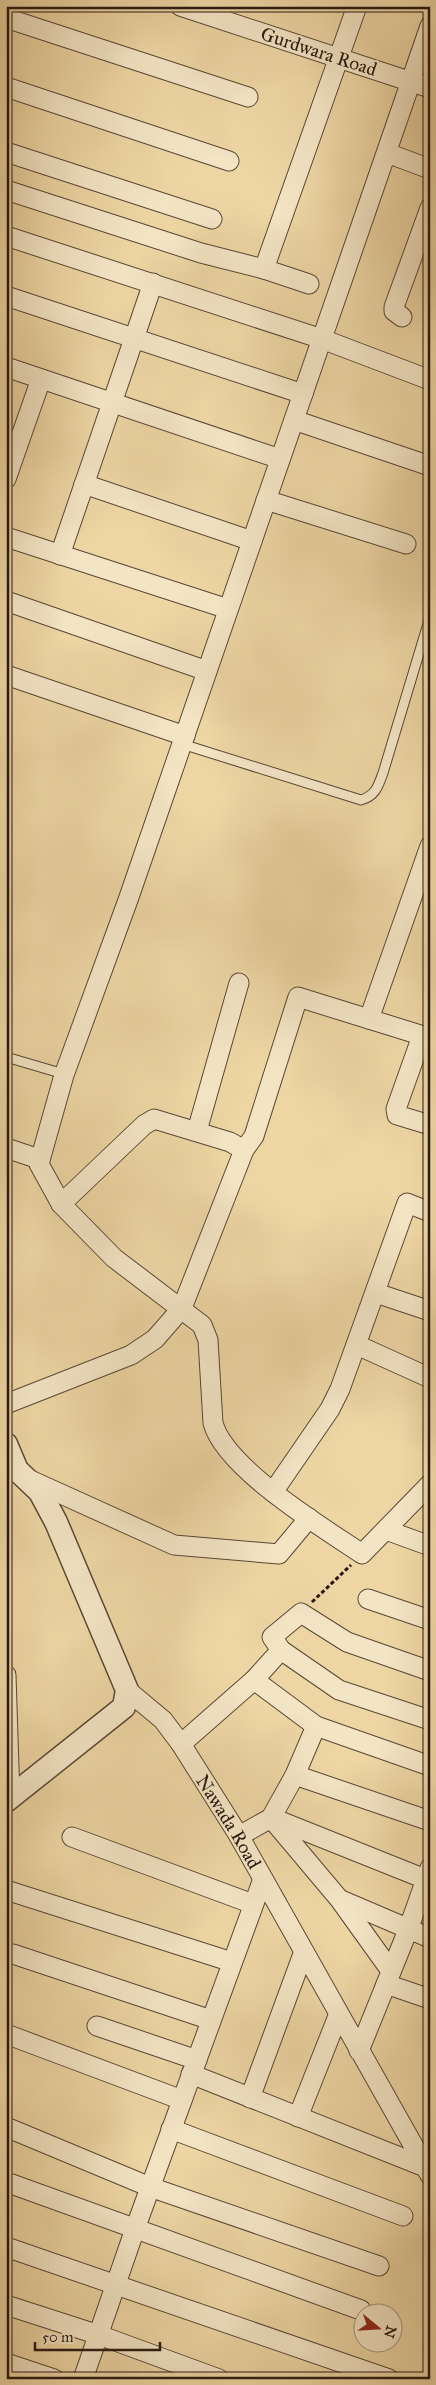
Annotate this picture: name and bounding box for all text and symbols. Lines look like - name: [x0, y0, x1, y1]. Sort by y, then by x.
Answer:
- street label: Gurdwara Road: [258, 22, 380, 81]
- street label: Nawada Road: [191, 1770, 266, 1873]
- north arrow: [354, 2302, 404, 2352]
- scale bar: [35, 2320, 160, 2352]
- text: N: [380, 2324, 400, 2340]
- text: 50 m: [42, 2328, 74, 2346]

